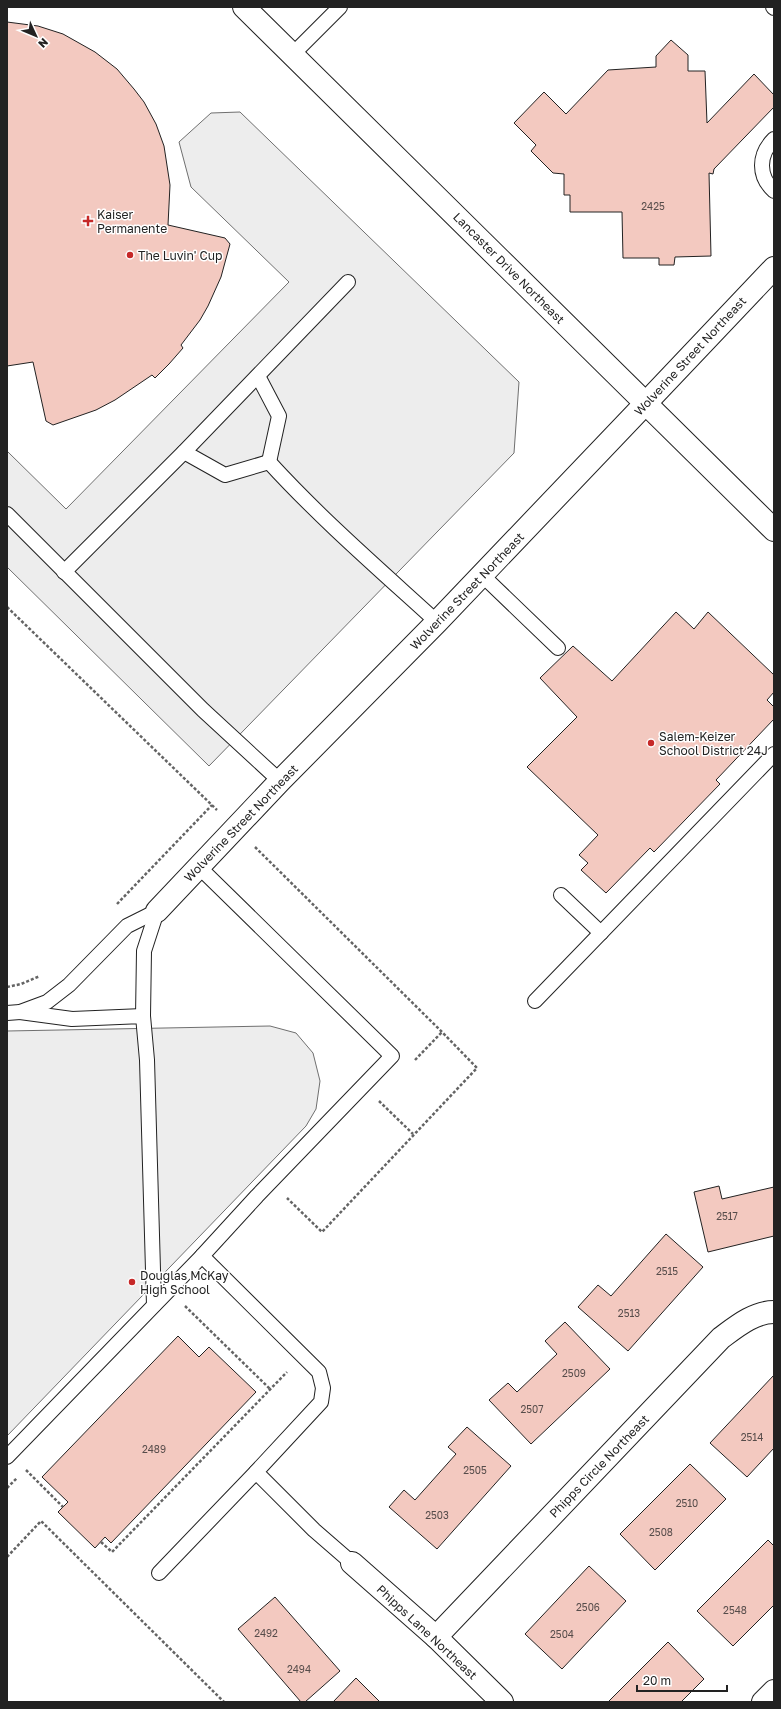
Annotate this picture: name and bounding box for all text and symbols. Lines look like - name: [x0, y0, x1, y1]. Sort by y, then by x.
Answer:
- north arrow: [16, 16, 56, 56]
- text: N: [36, 36, 51, 51]
- house number: 2425: [641, 200, 665, 212]
- place label: Kaiser Permanente: [97, 207, 167, 236]
- street label: Lancaster Drive Northeast: [450, 209, 568, 327]
- marker: Kaiser Permanente: [82, 215, 94, 227]
- place label: The Luvin' Cup: [138, 248, 222, 263]
- marker: The Luvin' Cup: [125, 250, 135, 260]
- street label: Wolverine Street Northeast: [631, 293, 749, 419]
- street label: Wolverine Street Northeast: [407, 529, 527, 653]
- place label: Salem-Keizer School District 24J: [659, 729, 768, 758]
- marker: Salem-Keizer School District 24J: [646, 738, 656, 748]
- street label: Wolverine Street Northeast: [181, 761, 301, 885]
- house number: 2517: [716, 1210, 738, 1222]
- house number: 2515: [656, 1265, 678, 1277]
- place label: Douglas McKay High School: [140, 1268, 229, 1297]
- marker: Douglas McKay High School: [127, 1277, 137, 1287]
- house number: 2513: [618, 1307, 640, 1319]
- house number: 2509: [562, 1367, 586, 1379]
- house number: 2507: [520, 1403, 544, 1415]
- street label: Phipps Circle Northeast: [546, 1411, 652, 1521]
- house number: 2514: [741, 1431, 763, 1443]
- house number: 2489: [142, 1443, 166, 1455]
- house number: 2505: [463, 1464, 487, 1476]
- house number: 2510: [676, 1497, 698, 1509]
- house number: 2503: [425, 1509, 449, 1521]
- house number: 2508: [649, 1526, 673, 1538]
- street label: Phipps Lane Northeast: [374, 1582, 481, 1683]
- house number: 2506: [576, 1601, 600, 1613]
- house number: 2548: [723, 1604, 747, 1616]
- house number: 2492: [254, 1627, 278, 1639]
- house number: 2504: [550, 1628, 574, 1640]
- house number: 2494: [287, 1663, 311, 1675]
- scale bar: [637, 1667, 727, 1693]
- text: 20 m: [643, 1673, 671, 1688]

